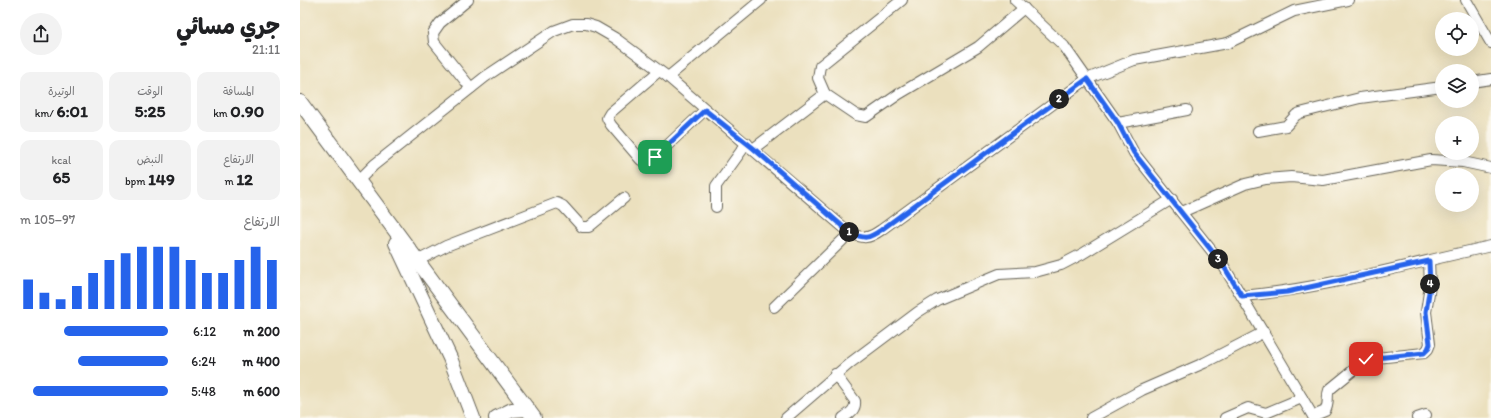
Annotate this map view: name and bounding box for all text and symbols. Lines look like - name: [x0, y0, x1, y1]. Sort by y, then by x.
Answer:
- map controls: [1435, 12, 1479, 212]
- button: locate: [1435, 12, 1479, 56]
- button: share: [20, 13, 62, 55]
- text: جري مسائي: [176, 13, 280, 40]
- text: 21:11: [252, 42, 280, 57]
- button: layers: [1435, 64, 1479, 108]
- text: الوتيرة: [48, 85, 75, 98]
- text: الوقت: [137, 85, 163, 98]
- text: المسافة: [223, 85, 254, 98]
- pin: 2: [1049, 89, 1069, 109]
- text: 2: [1056, 92, 1062, 105]
- text: 6:01: [56, 101, 88, 121]
- text: 5:25: [135, 101, 165, 121]
- text: 0.90: [230, 101, 264, 121]
- text: /km: [35, 107, 56, 120]
- text: km: [213, 107, 230, 120]
- button: +: [1435, 116, 1479, 160]
- pin: [638, 140, 672, 174]
- icon: arrive: [644, 146, 666, 168]
- text: النبض: [137, 153, 163, 166]
- text: الارتفاع: [223, 153, 254, 166]
- text: kcal: [52, 154, 71, 167]
- text: 65: [52, 167, 70, 187]
- button: −: [1435, 168, 1479, 212]
- text: 149: [148, 169, 175, 189]
- text: 12: [236, 169, 253, 189]
- text: bpm: [125, 175, 148, 188]
- text: m: [224, 175, 236, 188]
- text: 97–105 m: [20, 212, 75, 227]
- text: الارتفاع: [244, 214, 280, 229]
- pin: 1: [839, 222, 859, 242]
- text: 1: [846, 225, 852, 238]
- pin: 3: [1208, 249, 1228, 269]
- text: 3: [1215, 252, 1221, 265]
- pin: 4: [1420, 274, 1440, 294]
- text: 4: [1427, 277, 1433, 290]
- text: 6:12: [193, 324, 216, 339]
- text: 200 m: [243, 324, 280, 339]
- pin: [1349, 342, 1383, 376]
- icon: check: [1355, 348, 1377, 370]
- text: 6:24: [191, 354, 216, 369]
- text: 400 m: [242, 354, 280, 369]
- text: 5:48: [191, 384, 216, 399]
- text: 600 m: [243, 384, 280, 399]

